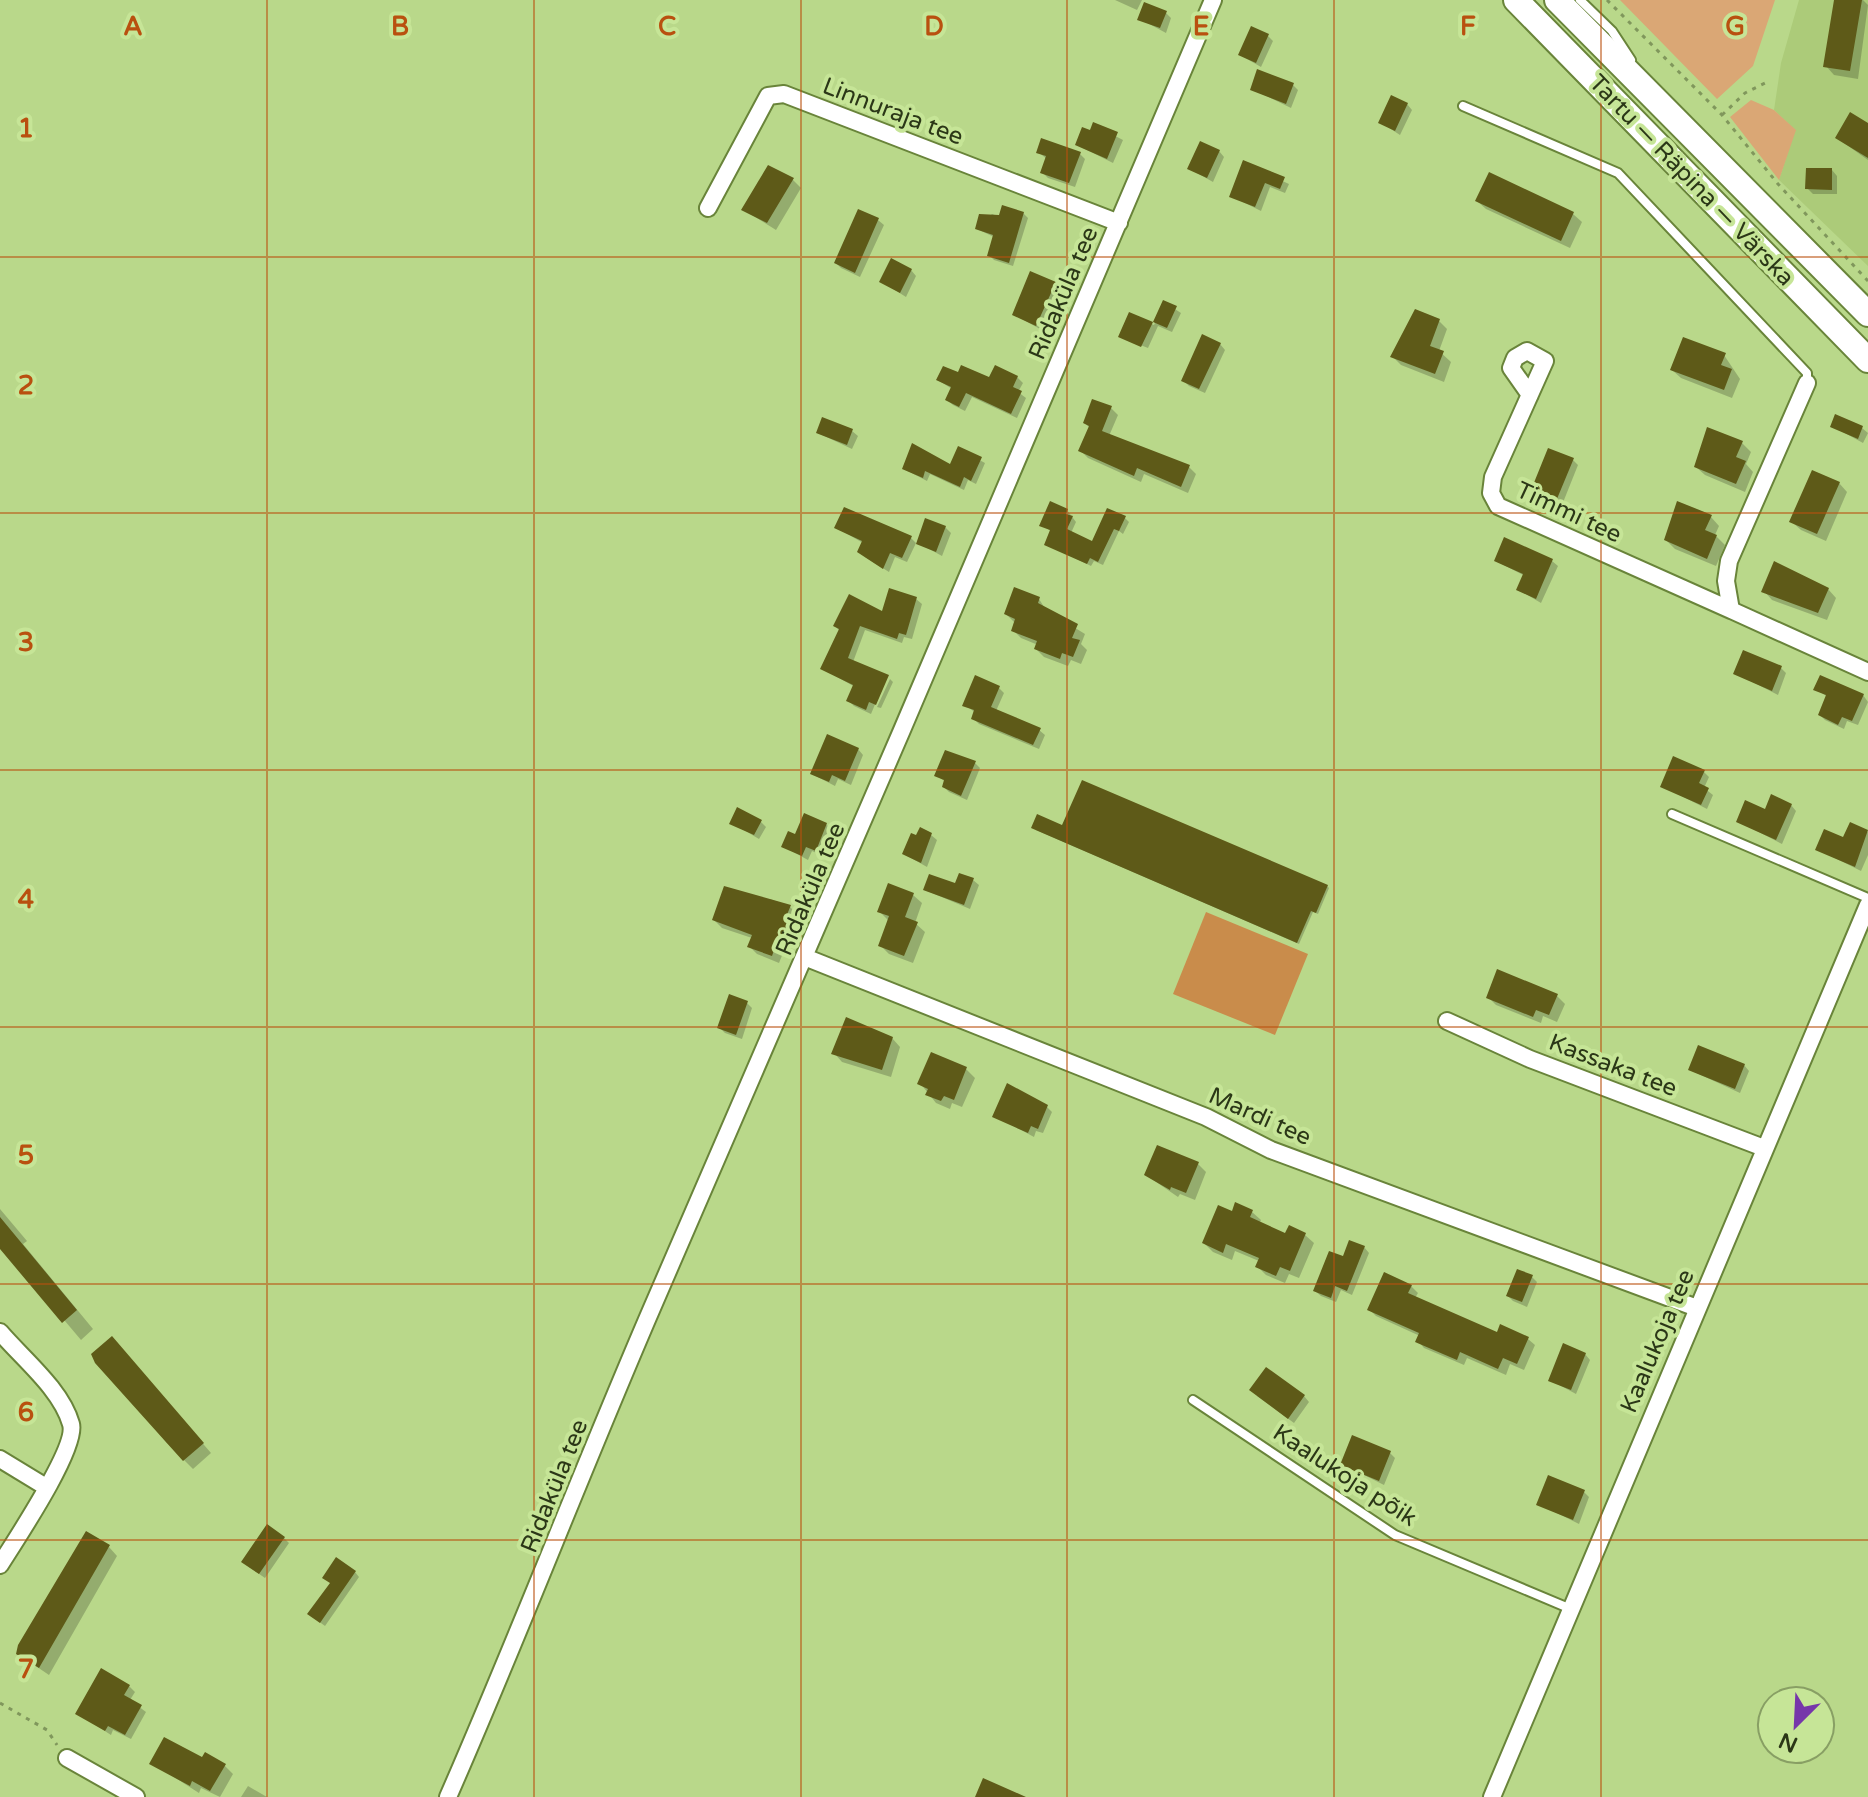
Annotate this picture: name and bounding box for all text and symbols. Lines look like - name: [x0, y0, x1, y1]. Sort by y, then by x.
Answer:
- text: A: [123, 11, 143, 42]
- text: B: [391, 11, 409, 42]
- text: C: [658, 11, 676, 42]
- text: D: [924, 11, 944, 42]
- text: E: [1193, 11, 1209, 42]
- text: F: [1460, 11, 1476, 42]
- text: G: [1725, 11, 1745, 42]
- street label: Tartu — Räpina — Värska: [1583, 69, 1800, 292]
- street label: Linnuraja tee: [818, 71, 967, 152]
- text: 1: [18, 113, 34, 144]
- street label: Ridaküla tee: [1023, 223, 1104, 364]
- text: 2: [18, 370, 34, 401]
- street label: Timmi tee: [1512, 475, 1626, 549]
- text: 3: [18, 627, 34, 658]
- street label: Ridaküla tee: [770, 819, 851, 960]
- text: 4: [18, 884, 34, 915]
- street label: Kassaka tee: [1545, 1028, 1681, 1103]
- street label: Mardi tee: [1204, 1081, 1316, 1152]
- text: 5: [18, 1140, 34, 1171]
- street label: Kaalukoja tee: [1614, 1265, 1701, 1417]
- text: 6: [18, 1397, 34, 1428]
- street label: Ridaküla tee: [515, 1415, 594, 1557]
- street label: Kaalukoja põik: [1267, 1418, 1422, 1533]
- text: 7: [18, 1654, 34, 1685]
- north arrow: [1756, 1685, 1836, 1765]
- text: N: [1775, 1727, 1802, 1758]

